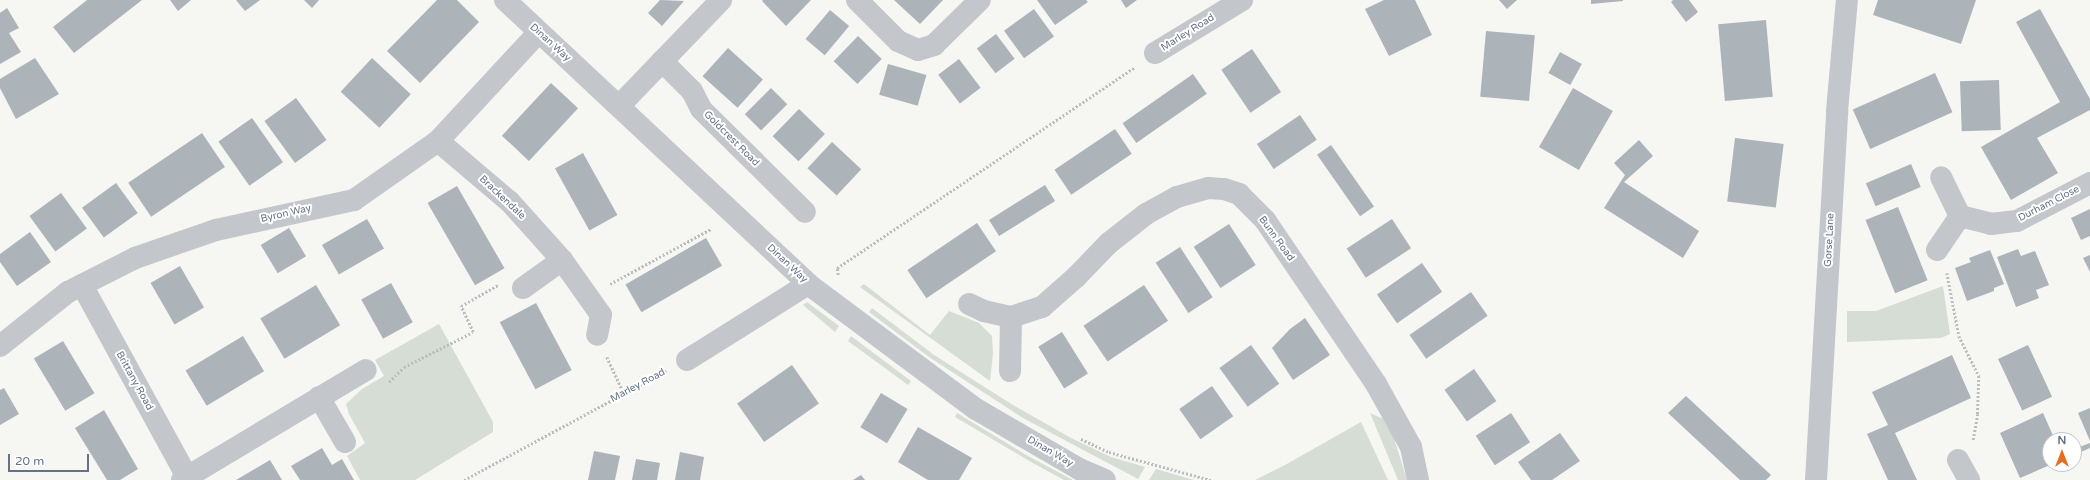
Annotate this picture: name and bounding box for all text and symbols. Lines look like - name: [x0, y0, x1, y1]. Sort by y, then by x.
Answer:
- street label: Marley Road: [1159, 12, 1217, 54]
- street label: Dinan Way: [527, 22, 573, 64]
- street label: Goldcrest Road: [701, 109, 761, 169]
- street label: Brackendale: [476, 174, 528, 222]
- street label: Durham Close: [2017, 183, 2081, 225]
- street label: Byron Way: [260, 202, 312, 226]
- street label: Gorse Lane: [1823, 213, 1837, 267]
- street label: Bunn Road: [1256, 214, 1296, 264]
- street label: Dinan Way: [764, 242, 810, 286]
- street label: Brittany Road: [113, 349, 155, 413]
- street label: Marley Road: [609, 367, 667, 405]
- north arrow: [2042, 432, 2082, 472]
- street label: Dinan Way: [1025, 434, 1075, 470]
- text: N: [2058, 434, 2066, 447]
- scale bar: [10, 446, 91, 472]
- text: 20 m: [15, 454, 44, 468]

